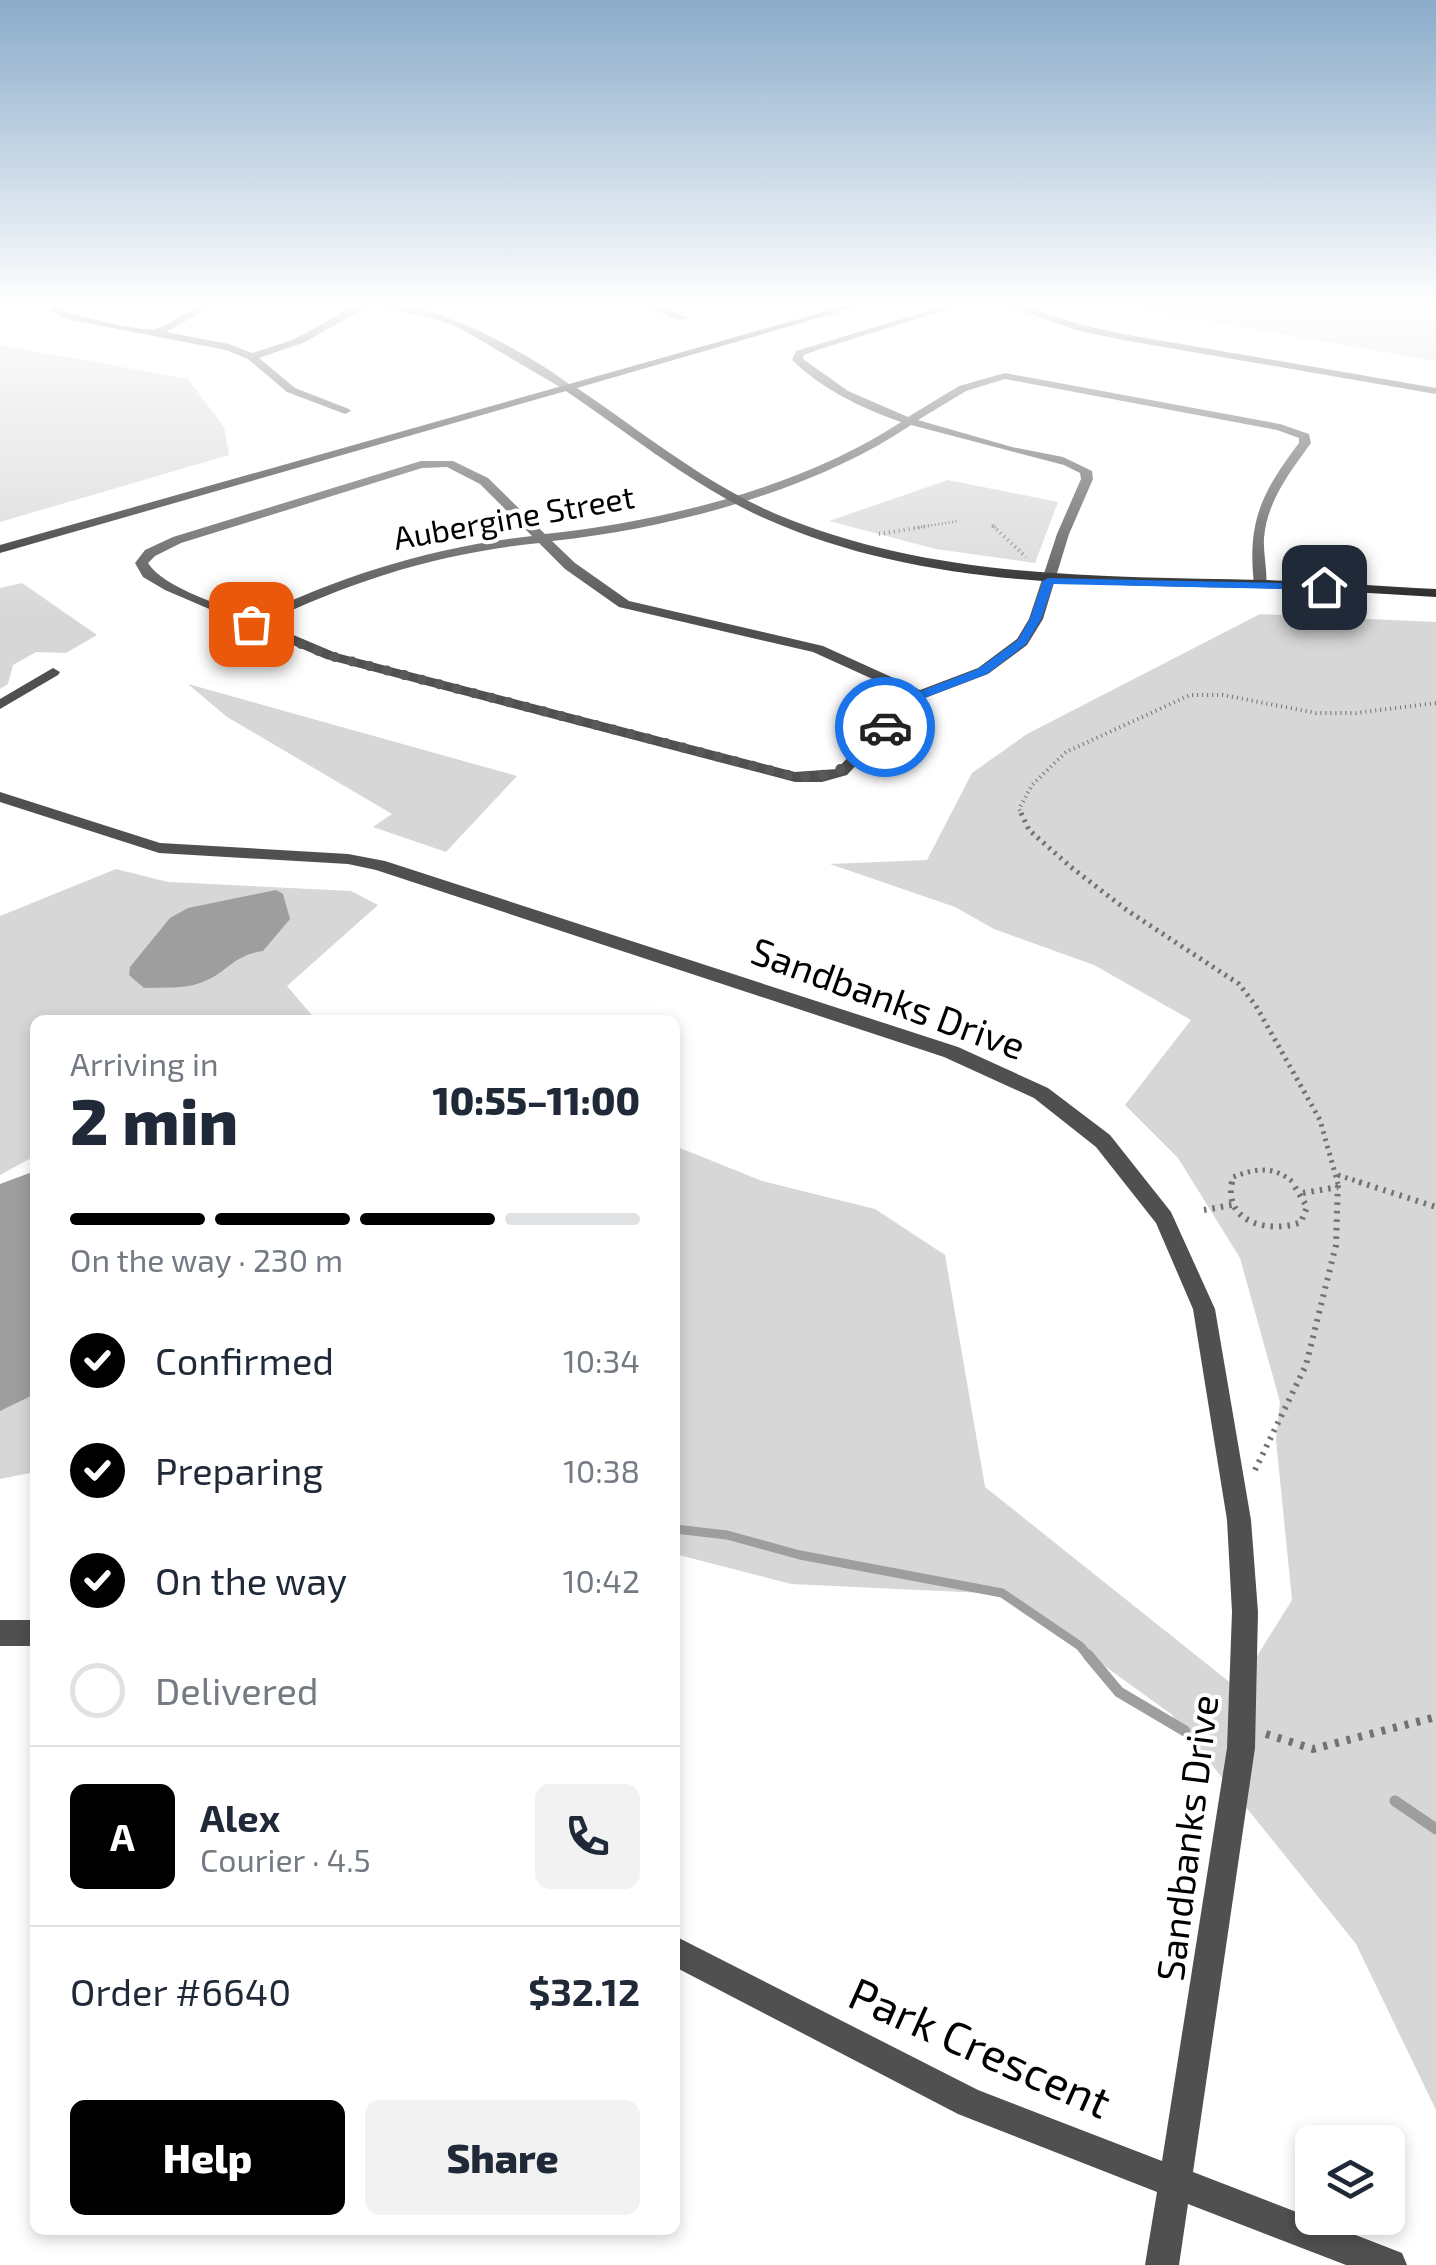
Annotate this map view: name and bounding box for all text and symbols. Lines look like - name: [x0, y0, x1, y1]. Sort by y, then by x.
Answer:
- street label: Aubergine Street: [390, 476, 637, 556]
- pin: [1282, 545, 1367, 630]
- icon: home: [1297, 560, 1352, 615]
- pin: [209, 582, 294, 667]
- icon: bag: [224, 597, 279, 652]
- courier: [835, 677, 935, 777]
- icon: car: [858, 700, 913, 755]
- street label: Sandbanks Drive: [746, 926, 1032, 1068]
- text: Arriving in: [70, 1044, 219, 1082]
- text: 10:55–11:00: [433, 1077, 640, 1123]
- text: 2 min: [70, 1080, 238, 1158]
- text: On the way · 230 m: [70, 1240, 343, 1278]
- icon: check: [70, 1333, 125, 1388]
- text: Confirmed: [155, 1337, 334, 1383]
- text: 10:34: [563, 1341, 640, 1379]
- icon: check: [70, 1443, 125, 1498]
- text: Preparing: [155, 1447, 323, 1493]
- text: 10:38: [563, 1451, 640, 1489]
- icon: check: [70, 1553, 125, 1608]
- text: On the way: [155, 1557, 347, 1603]
- text: 10:42: [563, 1561, 640, 1599]
- text: Delivered: [155, 1667, 319, 1713]
- street label: Sandbanks Drive: [1146, 1692, 1226, 1983]
- button: phone: [535, 1784, 640, 1889]
- text: Alex: [200, 1794, 280, 1840]
- text: A: [110, 1813, 135, 1859]
- text: Courier · 4.5: [200, 1840, 371, 1878]
- street label: Park Crescent: [842, 1964, 1120, 2128]
- text: Order #6640: [70, 1968, 291, 2014]
- text: $32.12: [528, 1968, 640, 2014]
- button: Help: [70, 2100, 345, 2215]
- button: Share: [365, 2100, 640, 2215]
- map controls: [1295, 2125, 1405, 2235]
- button: layers: [1295, 2125, 1405, 2235]

